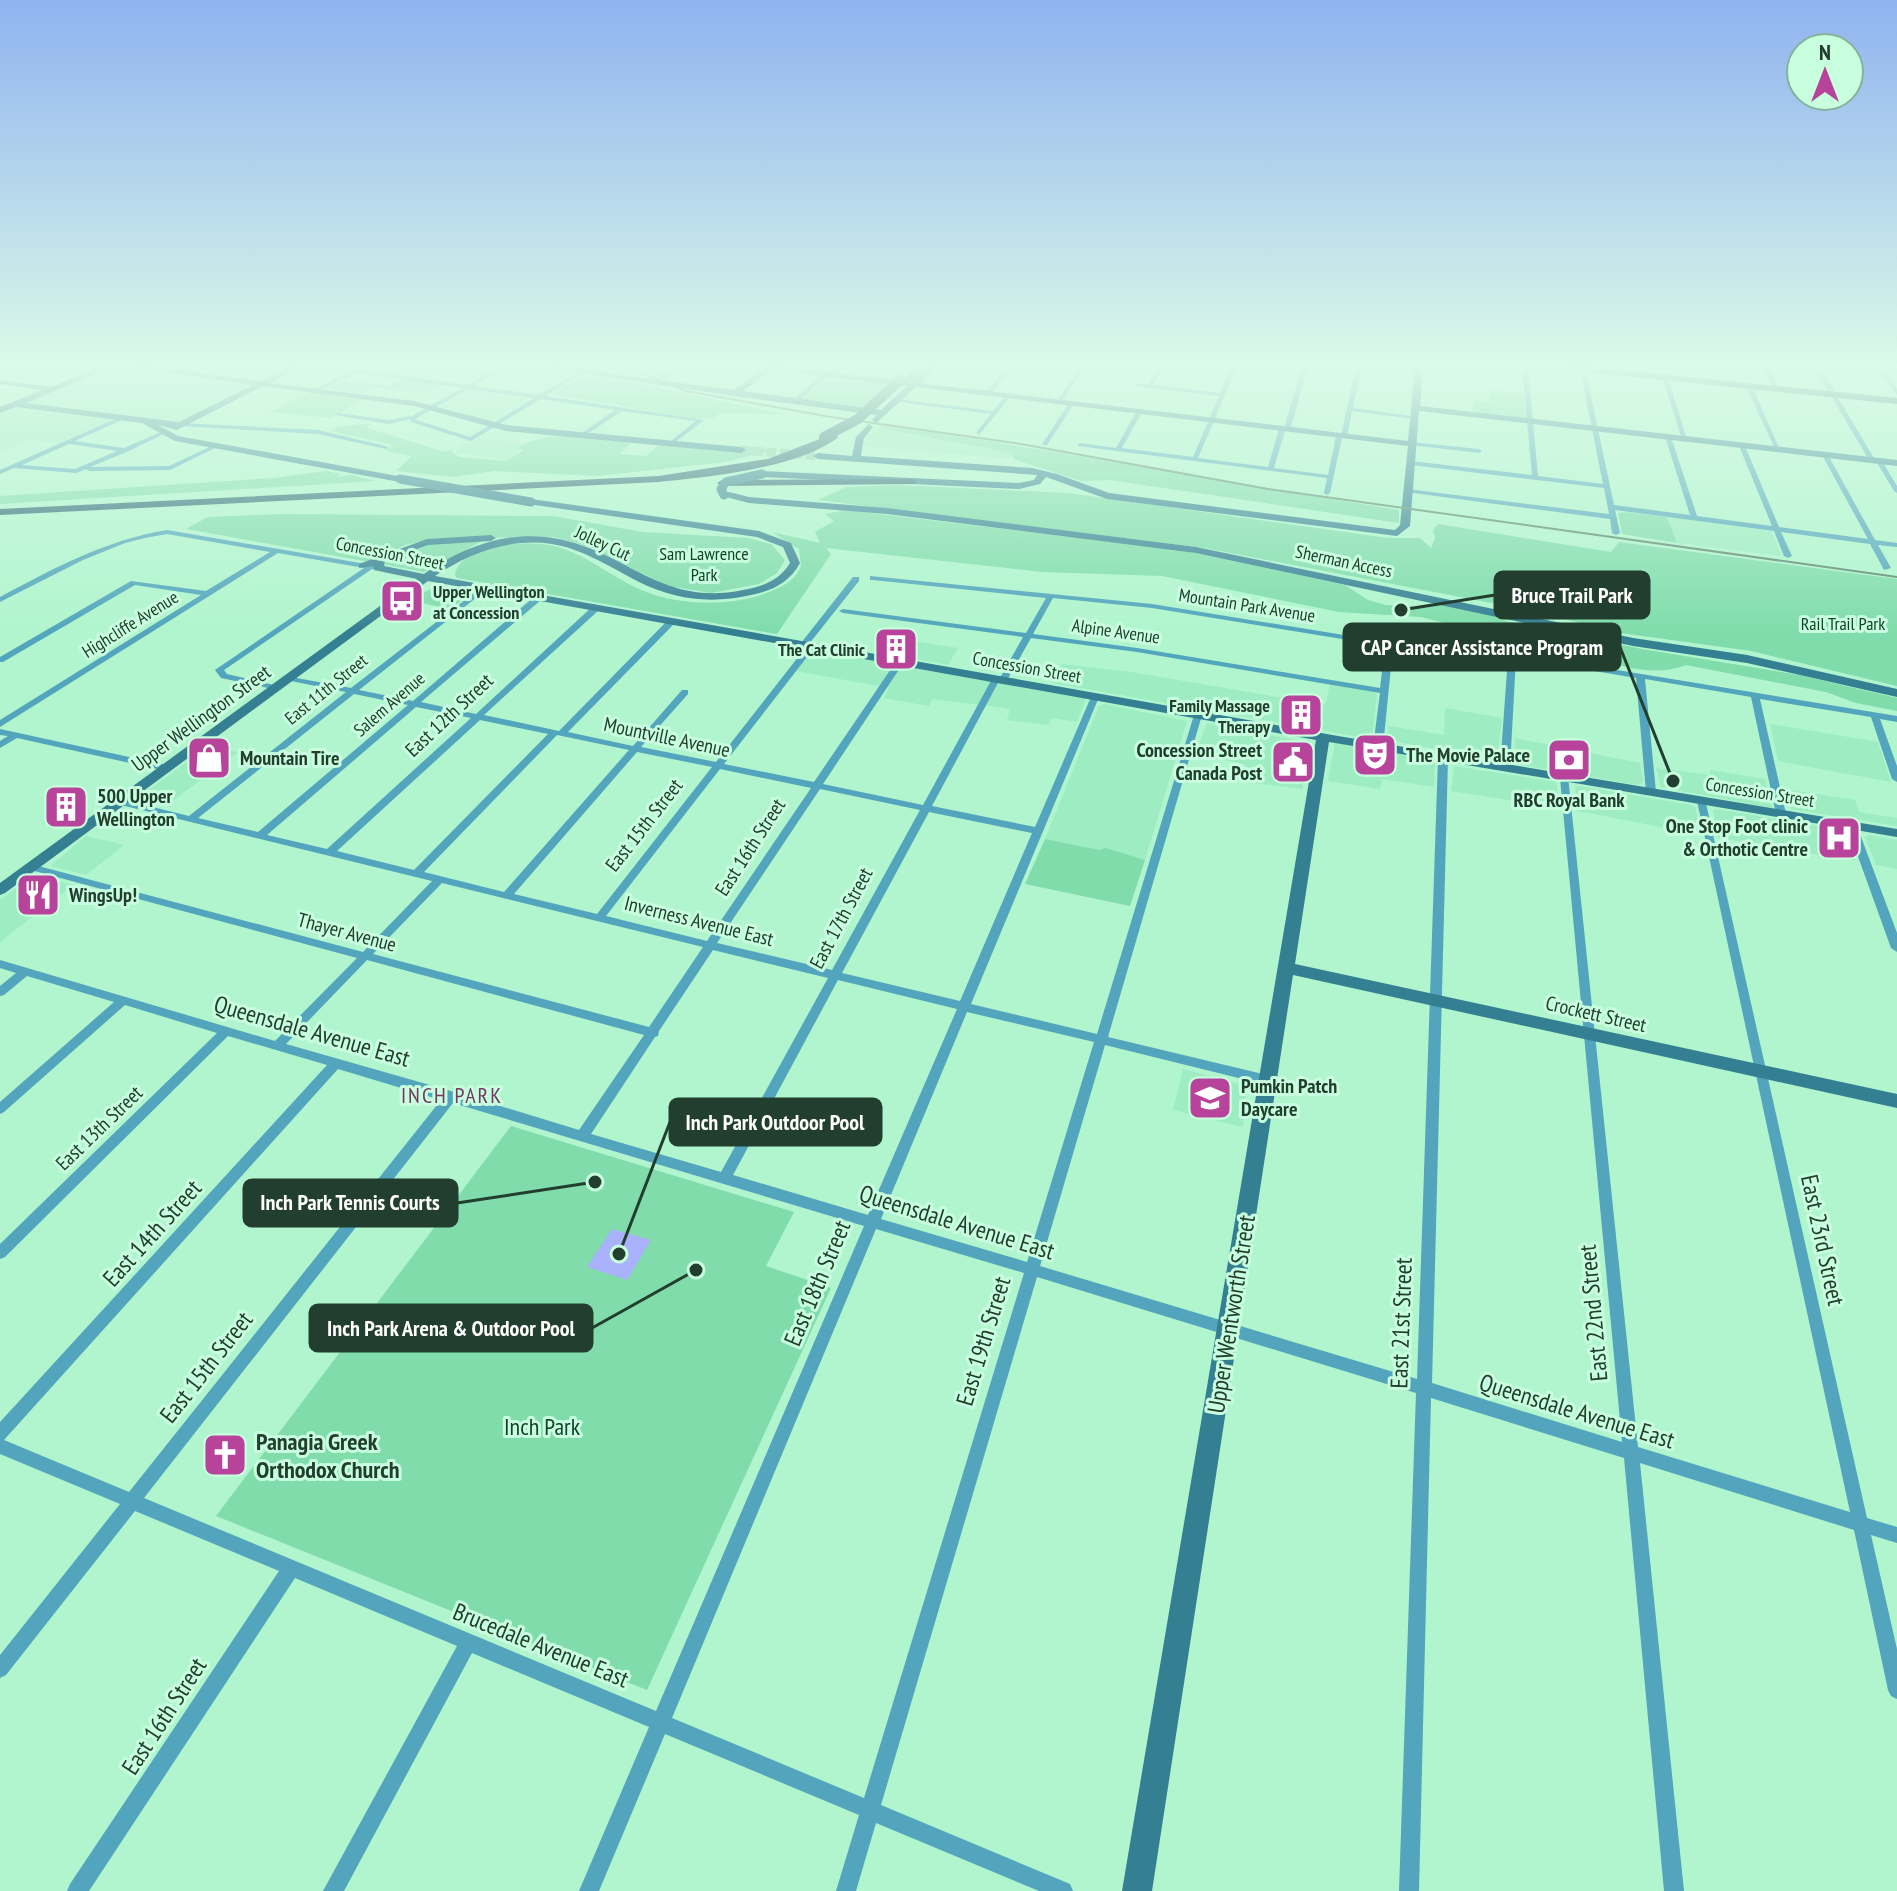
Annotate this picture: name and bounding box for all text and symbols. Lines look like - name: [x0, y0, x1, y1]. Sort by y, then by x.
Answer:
- north arrow: [1785, 32, 1865, 112]
- text: N: [1819, 38, 1831, 66]
- street label: Jolley Cut: [571, 520, 634, 566]
- street label: Concession Street: [334, 531, 446, 575]
- street label: Sherman Access: [1294, 540, 1394, 582]
- park label: Sam Lawrence Park: [659, 542, 749, 586]
- callout: Bruce Trail Park: [1495, 572, 1649, 618]
- bus stop icon: Upper Wellington at Concession: [378, 577, 426, 625]
- place label: Upper Wellington at Concession: [433, 580, 545, 624]
- text: Bruce Trail Park: [1511, 581, 1634, 609]
- street label: Mountain Park Avenue: [1177, 583, 1317, 627]
- street label: Highcliffe Avenue: [78, 585, 182, 663]
- park label: Rail Trail Park: [1801, 612, 1885, 635]
- street label: Alpine Avenue: [1071, 613, 1161, 649]
- callout: CAP Cancer Assistance Program: [1344, 624, 1620, 670]
- building icon: The Cat Clinic: [872, 625, 920, 673]
- text: CAP Cancer Assistance Program: [1361, 633, 1603, 661]
- place label: The Cat Clinic: [778, 638, 866, 661]
- street label: Concession Street: [971, 646, 1083, 688]
- street label: East 11th Street: [280, 649, 372, 729]
- street label: Upper Wellington Street: [126, 658, 276, 777]
- street label: Salem Avenue: [349, 667, 429, 741]
- street label: East 12th Street: [400, 667, 499, 762]
- building icon: Family Massage Therapy: [1277, 691, 1325, 739]
- place label: Family Massage Therapy: [1169, 694, 1271, 738]
- street label: Mountville Avenue: [602, 711, 732, 763]
- theatre icon: The Movie Palace: [1351, 731, 1399, 779]
- shop icon: Mountain Tire: [185, 734, 233, 782]
- bank icon: RBC Royal Bank: [1545, 736, 1593, 784]
- place label: Concession Street Canada Post: [1136, 737, 1262, 786]
- public building icon: Concession Street Canada Post: [1269, 738, 1317, 786]
- place label: The Movie Palace: [1406, 742, 1530, 768]
- place label: Mountain Tire: [240, 745, 340, 771]
- street label: Concession Street: [1704, 772, 1816, 812]
- street label: East 15th Street: [600, 773, 689, 877]
- building icon: 500 Upper Wellington: [42, 783, 90, 831]
- place label: 500 Upper Wellington: [96, 783, 175, 832]
- place label: RBC Royal Bank: [1514, 787, 1625, 813]
- street label: East 16th Street: [709, 793, 791, 901]
- place label: One Stop Foot clinic & Orthotic Centre: [1666, 813, 1808, 862]
- hospital icon: One Stop Foot clinic & Orthotic Centre: [1815, 814, 1863, 862]
- street label: East 17th Street: [803, 863, 879, 973]
- restaurant icon: WingsUp!: [14, 871, 62, 919]
- place label: WingsUp!: [68, 882, 137, 908]
- street label: Inverness Avenue East: [622, 890, 777, 952]
- street label: Thayer Avenue: [295, 906, 399, 958]
- street label: Queensdale Avenue East: [211, 988, 414, 1074]
- street label: Crockett Street: [1543, 990, 1649, 1038]
- place label: Pumkin Patch Daycare: [1241, 1073, 1337, 1122]
- school or university icon: Pumkin Patch Daycare: [1186, 1074, 1234, 1122]
- street label: East 13th Street: [50, 1080, 148, 1176]
- district label: INCH PARK: [401, 1081, 503, 1109]
- callout: Inch Park Outdoor Pool: [670, 1099, 881, 1145]
- text: Inch Park Outdoor Pool: [686, 1108, 865, 1136]
- street label: East 23rd Street: [1794, 1172, 1852, 1309]
- street label: East 14th Street: [96, 1173, 208, 1293]
- street label: Queensdale Avenue East: [856, 1178, 1059, 1266]
- callout: Inch Park Tennis Courts: [244, 1180, 457, 1226]
- text: Inch Park Tennis Courts: [260, 1188, 440, 1216]
- street label: Upper Wentworth Street: [1200, 1212, 1262, 1415]
- street label: East 18th Street: [777, 1215, 857, 1350]
- street label: East 22nd Street: [1572, 1243, 1614, 1383]
- street label: East 21st Street: [1383, 1257, 1419, 1389]
- street label: East 19th Street: [949, 1272, 1017, 1409]
- street label: East 15th Street: [153, 1305, 259, 1429]
- callout: Inch Park Arena & Outdoor Pool: [310, 1305, 592, 1351]
- text: Inch Park Arena & Outdoor Pool: [327, 1314, 576, 1342]
- street label: Queensdale Avenue East: [1476, 1367, 1679, 1455]
- park label: Inch Park: [504, 1411, 581, 1442]
- place label: Panagia Greek Orthodox Church: [256, 1426, 399, 1485]
- church icon: Panagia Greek Orthodox Church: [201, 1431, 249, 1479]
- street label: Brucedale Avenue East: [449, 1596, 634, 1694]
- street label: East 16th Street: [115, 1651, 213, 1780]

